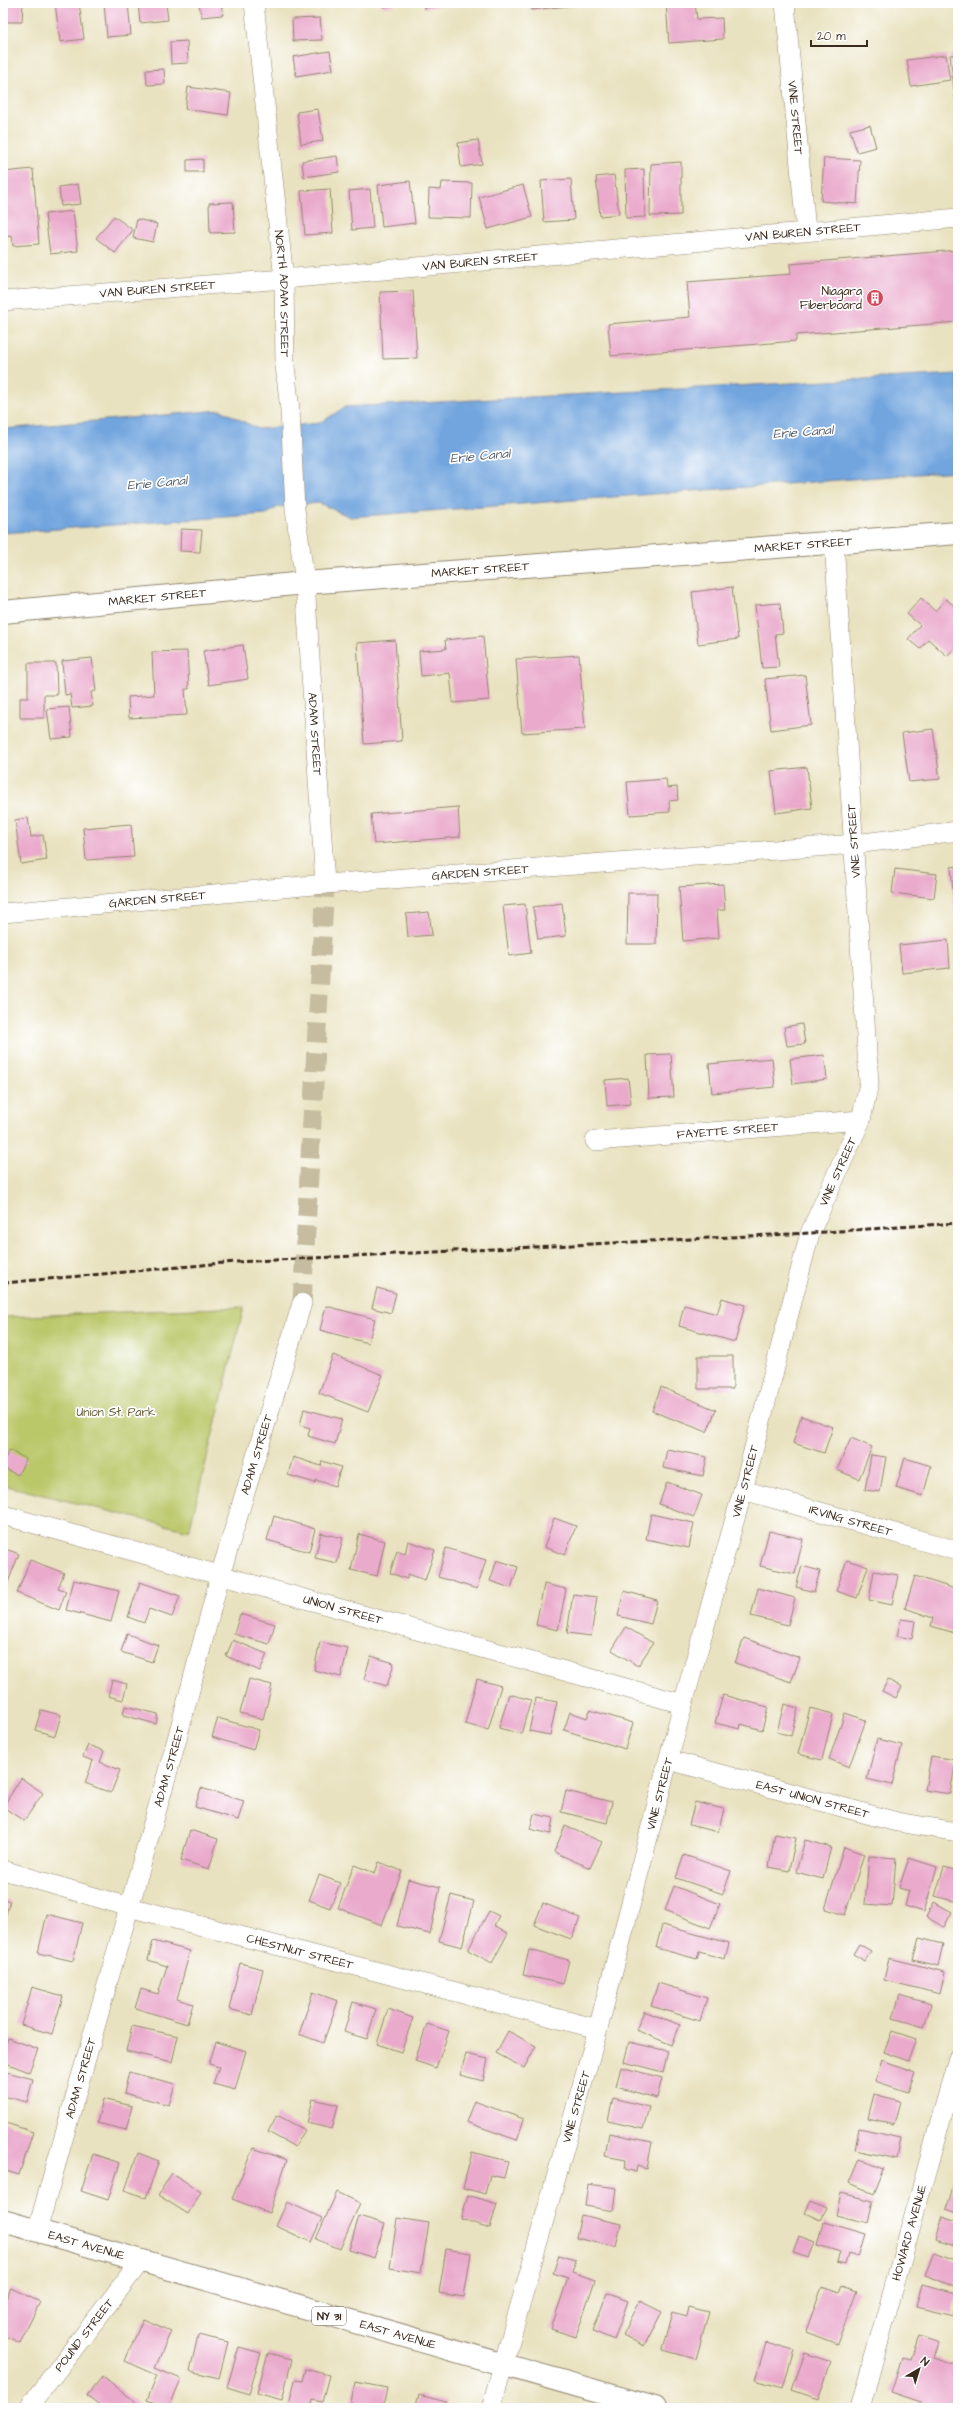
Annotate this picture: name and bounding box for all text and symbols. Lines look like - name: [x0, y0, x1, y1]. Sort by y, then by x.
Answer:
- scale bar: [811, 22, 867, 48]
- text: 20 m: [817, 28, 846, 45]
- street label: VINE STREET: [784, 80, 807, 156]
- street label: VAN BUREN STREET: [744, 218, 862, 246]
- street label: NORTH ADAM STREET: [270, 229, 293, 358]
- street label: VAN BUREN STREET: [422, 247, 540, 275]
- street label: VAN BUREN STREET: [99, 276, 217, 302]
- place label: Niagara Fiberboard: [800, 283, 862, 314]
- building icon: Niagara Fiberboard: [865, 288, 885, 308]
- water label: Erie Canal: [772, 421, 836, 443]
- water label: Erie Canal: [449, 444, 513, 468]
- water label: Erie Canal: [126, 471, 190, 495]
- street label: MARKET STREET: [753, 533, 853, 557]
- street label: MARKET STREET: [430, 557, 530, 582]
- street label: MARKET STREET: [108, 584, 208, 610]
- street label: ADAM STREET: [304, 692, 326, 777]
- street label: VINE STREET: [843, 803, 865, 879]
- street label: GARDEN STREET: [431, 860, 530, 884]
- street label: GARDEN STREET: [108, 886, 207, 912]
- street label: FAYETTE STREET: [676, 1118, 780, 1143]
- street label: VINE STREET: [815, 1134, 861, 1209]
- park label: Union St. Park: [77, 1404, 156, 1421]
- street label: ADAM STREET: [236, 1412, 277, 1497]
- street label: VINE STREET: [727, 1443, 763, 1519]
- street label: IRVING STREET: [807, 1501, 895, 1541]
- street label: UNION STREET: [301, 1590, 385, 1629]
- street label: ADAM STREET: [150, 1724, 189, 1809]
- street label: VINE STREET: [642, 1755, 677, 1832]
- street label: EAST UNION STREET: [754, 1776, 872, 1823]
- street label: CHESTNUT STREET: [245, 1929, 356, 1974]
- street label: ADAM STREET: [61, 2035, 100, 2120]
- street label: VINE STREET: [558, 2068, 594, 2145]
- street label: HOWARD AVENUE: [888, 2183, 931, 2283]
- street label: EAST AVENUE: [47, 2226, 127, 2264]
- street label: POUND STREET: [50, 2294, 118, 2375]
- road number: NY 31: [312, 2307, 346, 2325]
- street label: EAST AVENUE: [358, 2315, 438, 2353]
- north arrow: [899, 2349, 939, 2389]
- text: N: [918, 2353, 932, 2370]

